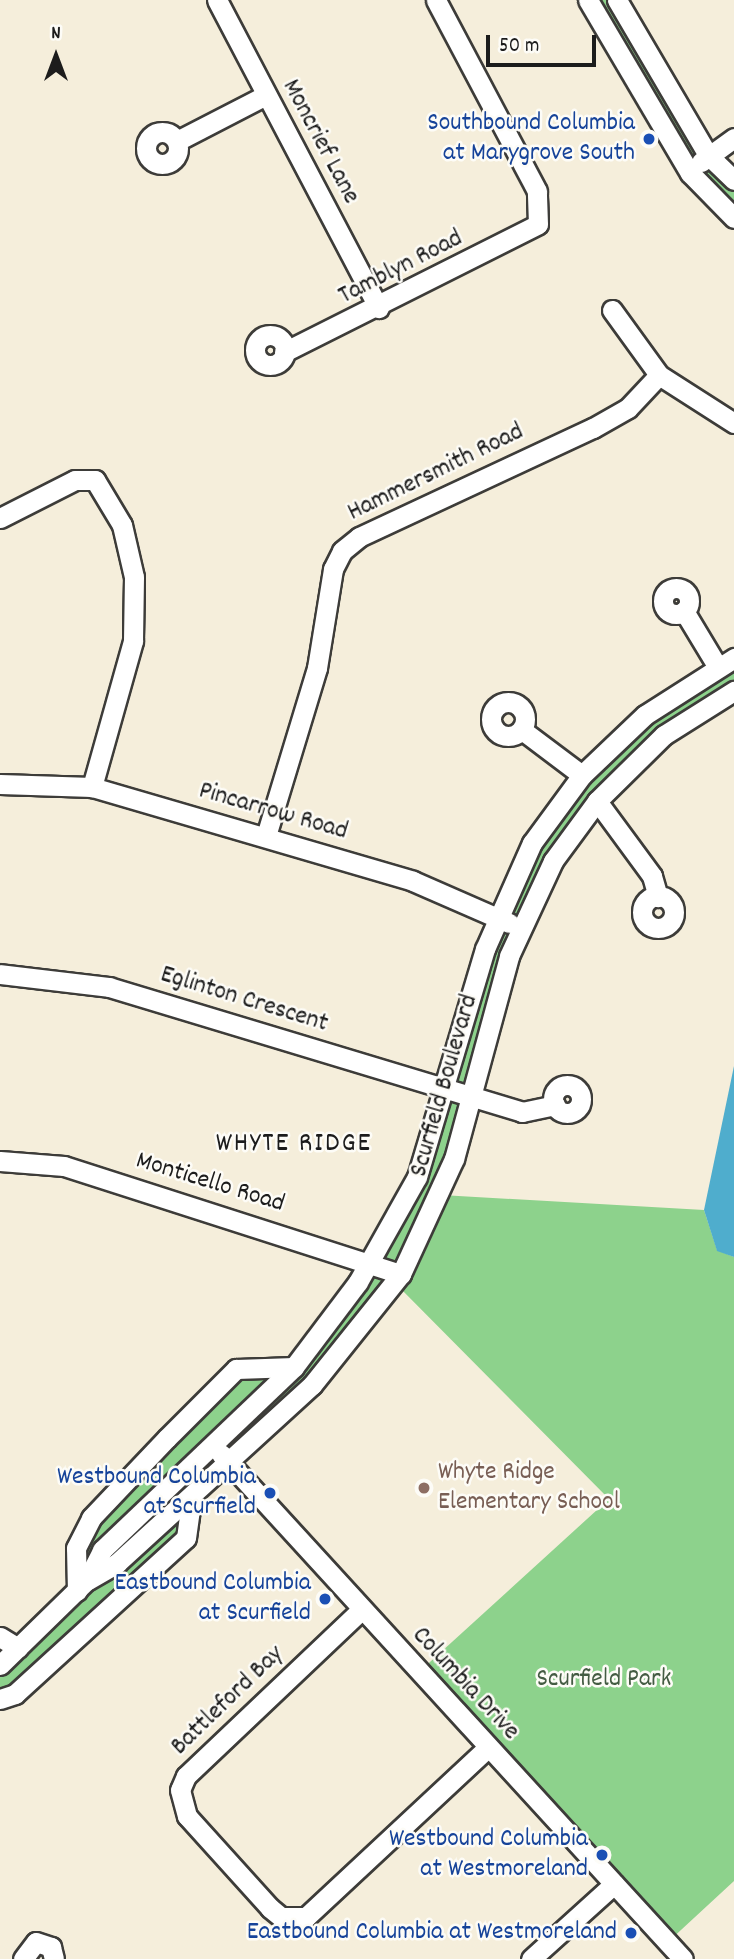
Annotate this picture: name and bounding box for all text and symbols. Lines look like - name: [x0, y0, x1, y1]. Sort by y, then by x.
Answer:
- north arrow: [21, 21, 91, 91]
- text: N: [51, 21, 61, 48]
- scale bar: [489, 21, 599, 65]
- text: 50 m: [499, 32, 539, 62]
- street label: Moncrief Lane: [274, 74, 366, 210]
- place label: Southbound Columbia at Marygrove South: [427, 108, 635, 170]
- marker: Southbound Columbia at Marygrove South: [641, 131, 657, 147]
- street label: Tamblyn Road: [334, 223, 468, 313]
- street label: Hammersmith Road: [343, 417, 529, 529]
- street label: Pincarrow Road: [195, 776, 351, 848]
- street label: Eglinton Crescent: [156, 960, 332, 1040]
- street label: Scurfield Boulevard: [404, 991, 486, 1181]
- district label: WHYTE RIDGE: [217, 1128, 371, 1162]
- street label: Monticello Road: [132, 1146, 288, 1220]
- place label: Whyte Ridge Elementary School: [438, 1457, 620, 1518]
- place label: Westbound Columbia at Scurfield: [57, 1462, 256, 1524]
- marker: Whyte Ridge Elementary School: [416, 1480, 432, 1496]
- marker: Westbound Columbia at Scurfield: [262, 1485, 278, 1501]
- place label: Eastbound Columbia at Scurfield: [114, 1568, 311, 1630]
- marker: Eastbound Columbia at Scurfield: [317, 1591, 333, 1607]
- street label: Columbia Drive: [405, 1621, 525, 1747]
- street label: Battleford Bay: [165, 1639, 291, 1763]
- park label: Scurfield Park: [537, 1664, 671, 1696]
- place label: Westbound Columbia at Westmoreland: [389, 1824, 588, 1885]
- marker: Westbound Columbia at Westmoreland: [594, 1847, 610, 1863]
- place label: Eastbound Columbia at Westmoreland: [247, 1917, 617, 1949]
- marker: Eastbound Columbia at Westmoreland: [623, 1925, 639, 1941]

